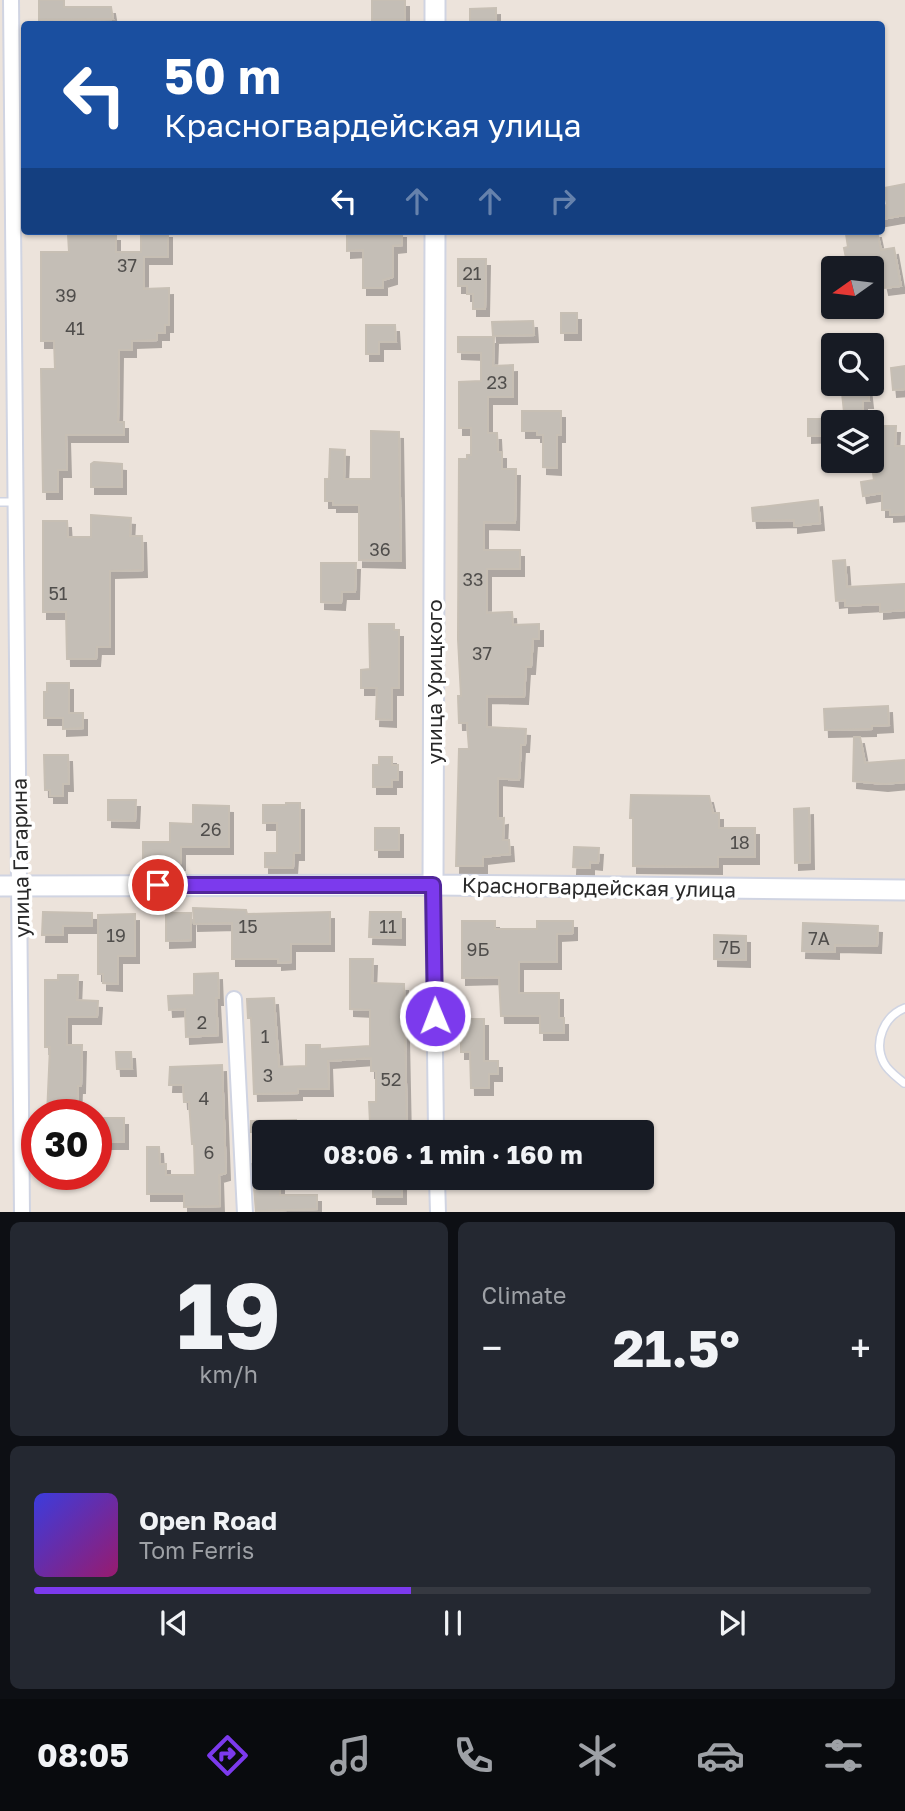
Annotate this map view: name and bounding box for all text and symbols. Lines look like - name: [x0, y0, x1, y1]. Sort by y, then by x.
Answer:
- text: 50 m: [164, 46, 281, 105]
- icon: left: [49, 49, 140, 140]
- text: Красногвардейская улица: [164, 106, 582, 144]
- icon: left: [325, 182, 363, 220]
- icon: ahead: [398, 182, 436, 220]
- icon: ahead: [471, 182, 509, 220]
- icon: right: [544, 182, 582, 220]
- house number: 37: [117, 254, 137, 276]
- north arrow: [821, 256, 884, 318]
- map controls: [821, 256, 884, 473]
- house number: 21: [462, 262, 482, 284]
- house number: 39: [55, 284, 77, 306]
- house number: 41: [65, 317, 85, 339]
- button: search: [821, 333, 884, 396]
- house number: 23: [487, 371, 507, 393]
- button: layers: [821, 410, 884, 473]
- house number: 36: [369, 538, 391, 560]
- house number: 33: [462, 568, 484, 590]
- house number: 51: [48, 582, 68, 604]
- street label: улица Урицкого: [421, 599, 447, 765]
- house number: 37: [472, 642, 492, 664]
- street label: улица Гагарина: [6, 778, 34, 938]
- house number: 26: [200, 818, 222, 840]
- house number: 18: [730, 831, 750, 853]
- pin: [128, 855, 188, 915]
- icon: arrive: [139, 866, 177, 904]
- street label: Красногвардейская улица: [462, 872, 736, 902]
- house number: 15: [238, 915, 258, 937]
- house number: 11: [379, 915, 397, 937]
- house number: 19: [106, 924, 126, 946]
- house number: 7А: [808, 927, 830, 949]
- house number: 7Б: [719, 936, 741, 958]
- house number: 9Б: [467, 938, 489, 960]
- position arrow: [398, 979, 472, 1053]
- house number: 2: [197, 1011, 207, 1033]
- house number: 1: [261, 1025, 270, 1047]
- house number: 3: [263, 1064, 273, 1086]
- house number: 52: [381, 1068, 401, 1090]
- house number: 4: [199, 1087, 210, 1109]
- speed limit sign: 30: [21, 1099, 112, 1190]
- text: 08:06 · 1 min · 160 m: [323, 1139, 583, 1170]
- house number: 6: [204, 1141, 214, 1163]
- text: 19: [176, 1260, 281, 1369]
- text: Climate: [482, 1281, 566, 1309]
- text: 21.5°: [613, 1316, 740, 1378]
- text: −: [482, 1325, 502, 1370]
- text: +: [850, 1325, 871, 1370]
- text: km/h: [199, 1360, 258, 1388]
- text: Open Road: [139, 1505, 277, 1536]
- text: Tom Ferris: [139, 1536, 254, 1564]
- icon: previous: [155, 1604, 193, 1642]
- icon: pause: [434, 1604, 472, 1642]
- icon: next: [713, 1604, 751, 1642]
- icon: directions: [203, 1731, 252, 1780]
- icon: music: [326, 1731, 375, 1780]
- icon: phone: [449, 1731, 498, 1780]
- icon: climate: [573, 1731, 622, 1780]
- icon: car: [696, 1731, 745, 1780]
- icon: filters: [819, 1731, 868, 1780]
- text: 08:05: [37, 1736, 129, 1774]

